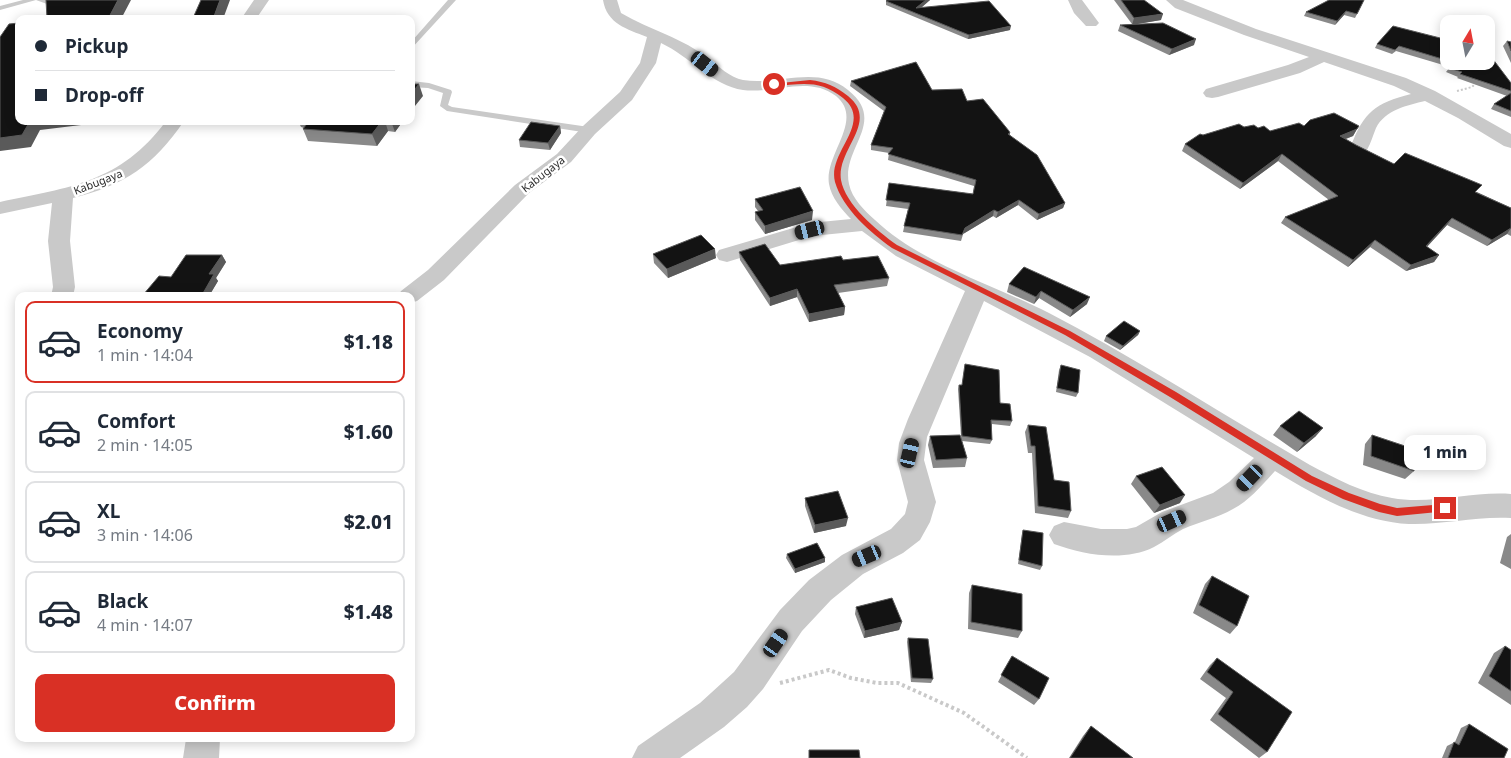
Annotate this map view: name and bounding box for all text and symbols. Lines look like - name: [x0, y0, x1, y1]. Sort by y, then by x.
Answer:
- north arrow: [1440, 15, 1495, 70]
- map controls: [1440, 15, 1495, 70]
- text: Pickup: [65, 33, 128, 59]
- car: [688, 49, 721, 79]
- route start: [763, 73, 785, 95]
- text: Drop-off: [65, 82, 144, 108]
- street label: Kabugaya: [518, 152, 568, 195]
- street label: Kabugaya: [71, 165, 124, 198]
- car: [793, 219, 826, 241]
- text: Economy: [97, 318, 183, 344]
- icon: car: [37, 320, 82, 365]
- text: $1.18: [344, 329, 393, 355]
- text: 1 min · 14:04: [97, 344, 193, 366]
- text: Comfort: [97, 408, 176, 434]
- icon: car: [37, 410, 82, 455]
- text: $1.60: [344, 419, 393, 445]
- text: 2 min · 14:05: [97, 434, 193, 456]
- callout: 1 min: [1404, 436, 1486, 470]
- car: [899, 437, 920, 469]
- text: 1 min: [1423, 441, 1467, 463]
- car: [1234, 462, 1265, 494]
- route end: [1434, 497, 1456, 519]
- text: XL: [97, 498, 120, 524]
- icon: car: [37, 500, 82, 545]
- car: [1155, 508, 1188, 534]
- text: $2.01: [344, 509, 393, 535]
- text: 3 min · 14:06: [97, 524, 193, 546]
- car: [850, 543, 883, 569]
- text: Black: [97, 588, 148, 614]
- icon: car: [37, 590, 82, 635]
- text: $1.48: [344, 599, 393, 625]
- text: 4 min · 14:07: [97, 614, 193, 636]
- car: [761, 626, 790, 660]
- button: Confirm: [35, 674, 395, 732]

